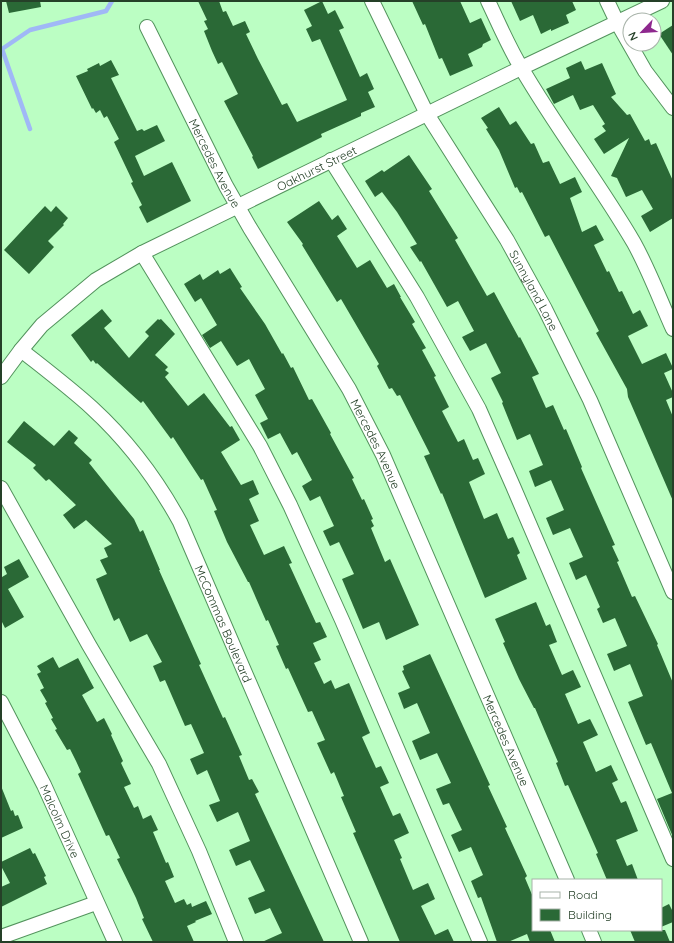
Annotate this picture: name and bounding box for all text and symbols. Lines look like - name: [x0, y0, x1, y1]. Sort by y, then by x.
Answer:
- north arrow: [622, 12, 662, 52]
- text: N: [625, 30, 641, 43]
- street label: Mercedes Avenue: [186, 116, 244, 210]
- street label: Oakhurst Street: [274, 142, 359, 194]
- street label: Sunnyland Lane: [506, 247, 562, 333]
- street label: Mercedes Avenue: [348, 396, 404, 491]
- street label: McCommas Boulevard: [192, 563, 256, 684]
- street label: Mercedes Avenue: [480, 692, 533, 788]
- street label: Malcolm Drive: [37, 782, 84, 860]
- legend: [532, 879, 662, 931]
- text: Road: [568, 887, 598, 902]
- text: Building: [568, 907, 612, 922]

